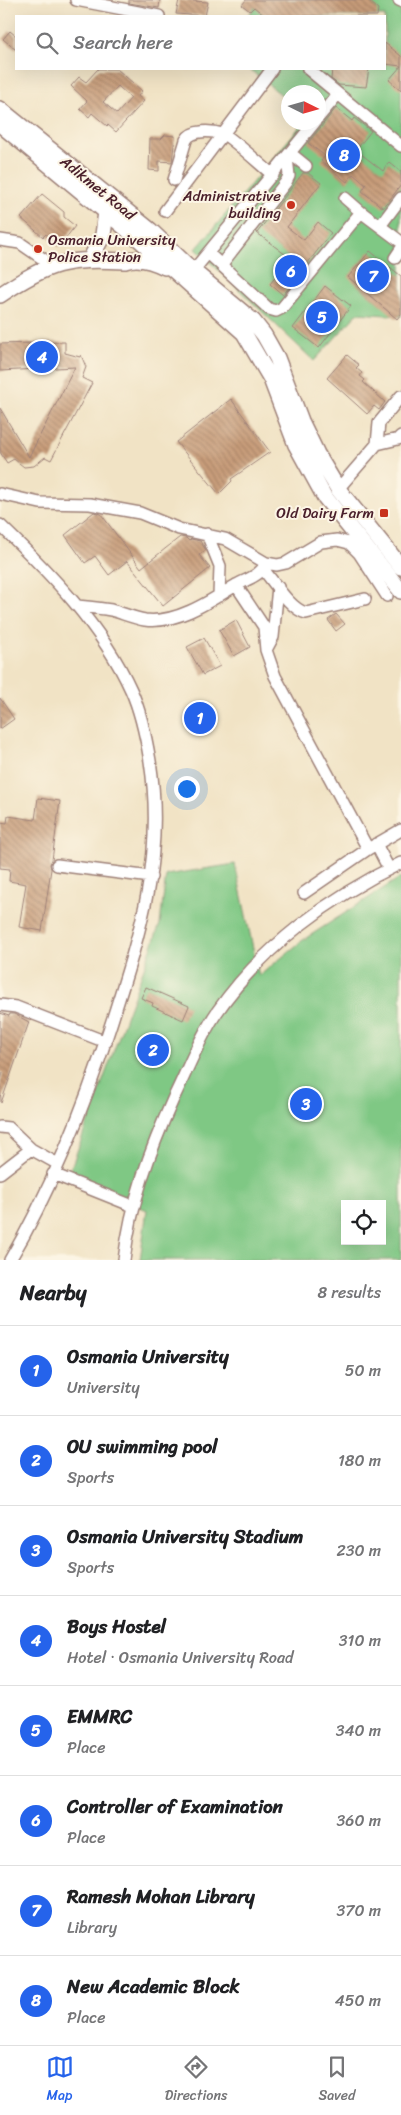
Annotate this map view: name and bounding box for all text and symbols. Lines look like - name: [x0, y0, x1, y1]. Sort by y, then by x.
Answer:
- search box: [15, 15, 386, 70]
- text: Search here: [73, 26, 173, 59]
- icon: search: [33, 29, 61, 57]
- north arrow: [281, 85, 326, 130]
- pin: 8: [328, 136, 360, 174]
- street label: Adikmet Road: [53, 148, 143, 228]
- place label: Administrative building: [182, 183, 281, 226]
- marker: Administrative building: [285, 199, 297, 211]
- place label: Osmania University Police Station: [48, 227, 176, 270]
- marker: Osmania University Police Station: [32, 243, 44, 255]
- pin: 6: [275, 252, 307, 290]
- pin: 7: [357, 257, 389, 295]
- pin: 5: [306, 298, 338, 336]
- pin: 4: [26, 338, 58, 376]
- place label: Old Dairy Farm: [276, 500, 374, 526]
- marker: Old Dairy Farm: [378, 507, 390, 519]
- pin: 1: [184, 699, 216, 737]
- your location: [174, 776, 200, 802]
- pin: 2: [137, 1031, 169, 1069]
- pin: 3: [290, 1085, 322, 1123]
- map controls: [341, 1200, 386, 1245]
- button: locate: [341, 1200, 386, 1245]
- text: Nearby: [20, 1274, 86, 1312]
- text: 8 results: [318, 1278, 381, 1307]
- text: Osmania University: [67, 1340, 229, 1373]
- text: 1: [33, 1356, 39, 1385]
- text: 50 m: [345, 1356, 381, 1385]
- text: University: [67, 1373, 140, 1402]
- text: OU swimming pool: [67, 1430, 218, 1463]
- text: 2: [31, 1446, 41, 1475]
- text: 180 m: [338, 1446, 381, 1475]
- text: Sports: [67, 1463, 114, 1492]
- text: Osmania University Stadium: [67, 1520, 303, 1553]
- text: 3: [32, 1536, 40, 1565]
- text: 230 m: [336, 1536, 381, 1565]
- text: Sports: [67, 1553, 114, 1582]
- text: Boys Hostel: [67, 1610, 166, 1643]
- text: 4: [31, 1626, 41, 1655]
- text: 310 m: [339, 1626, 381, 1655]
- text: Hotel · Osmania University Road: [67, 1643, 293, 1672]
- text: EMMRC: [67, 1700, 132, 1733]
- text: 5: [31, 1716, 41, 1745]
- text: 340 m: [336, 1716, 381, 1745]
- text: Place: [67, 1733, 106, 1762]
- text: Controller of Examination: [67, 1790, 283, 1823]
- text: 6: [31, 1806, 41, 1835]
- text: 360 m: [337, 1806, 381, 1835]
- text: Place: [67, 1823, 106, 1852]
- text: Ramesh Mohan Library: [67, 1880, 255, 1913]
- text: 7: [31, 1896, 41, 1925]
- text: 370 m: [337, 1896, 381, 1925]
- text: Library: [67, 1913, 117, 1942]
- text: New Academic Block: [67, 1970, 240, 2003]
- text: 8: [31, 1986, 41, 2015]
- text: 450 m: [335, 1986, 381, 2015]
- text: Place: [67, 2003, 106, 2032]
- tab: Map: [46, 2053, 74, 2108]
- tab: Directions: [165, 2053, 227, 2108]
- tab: Saved: [319, 2053, 355, 2108]

